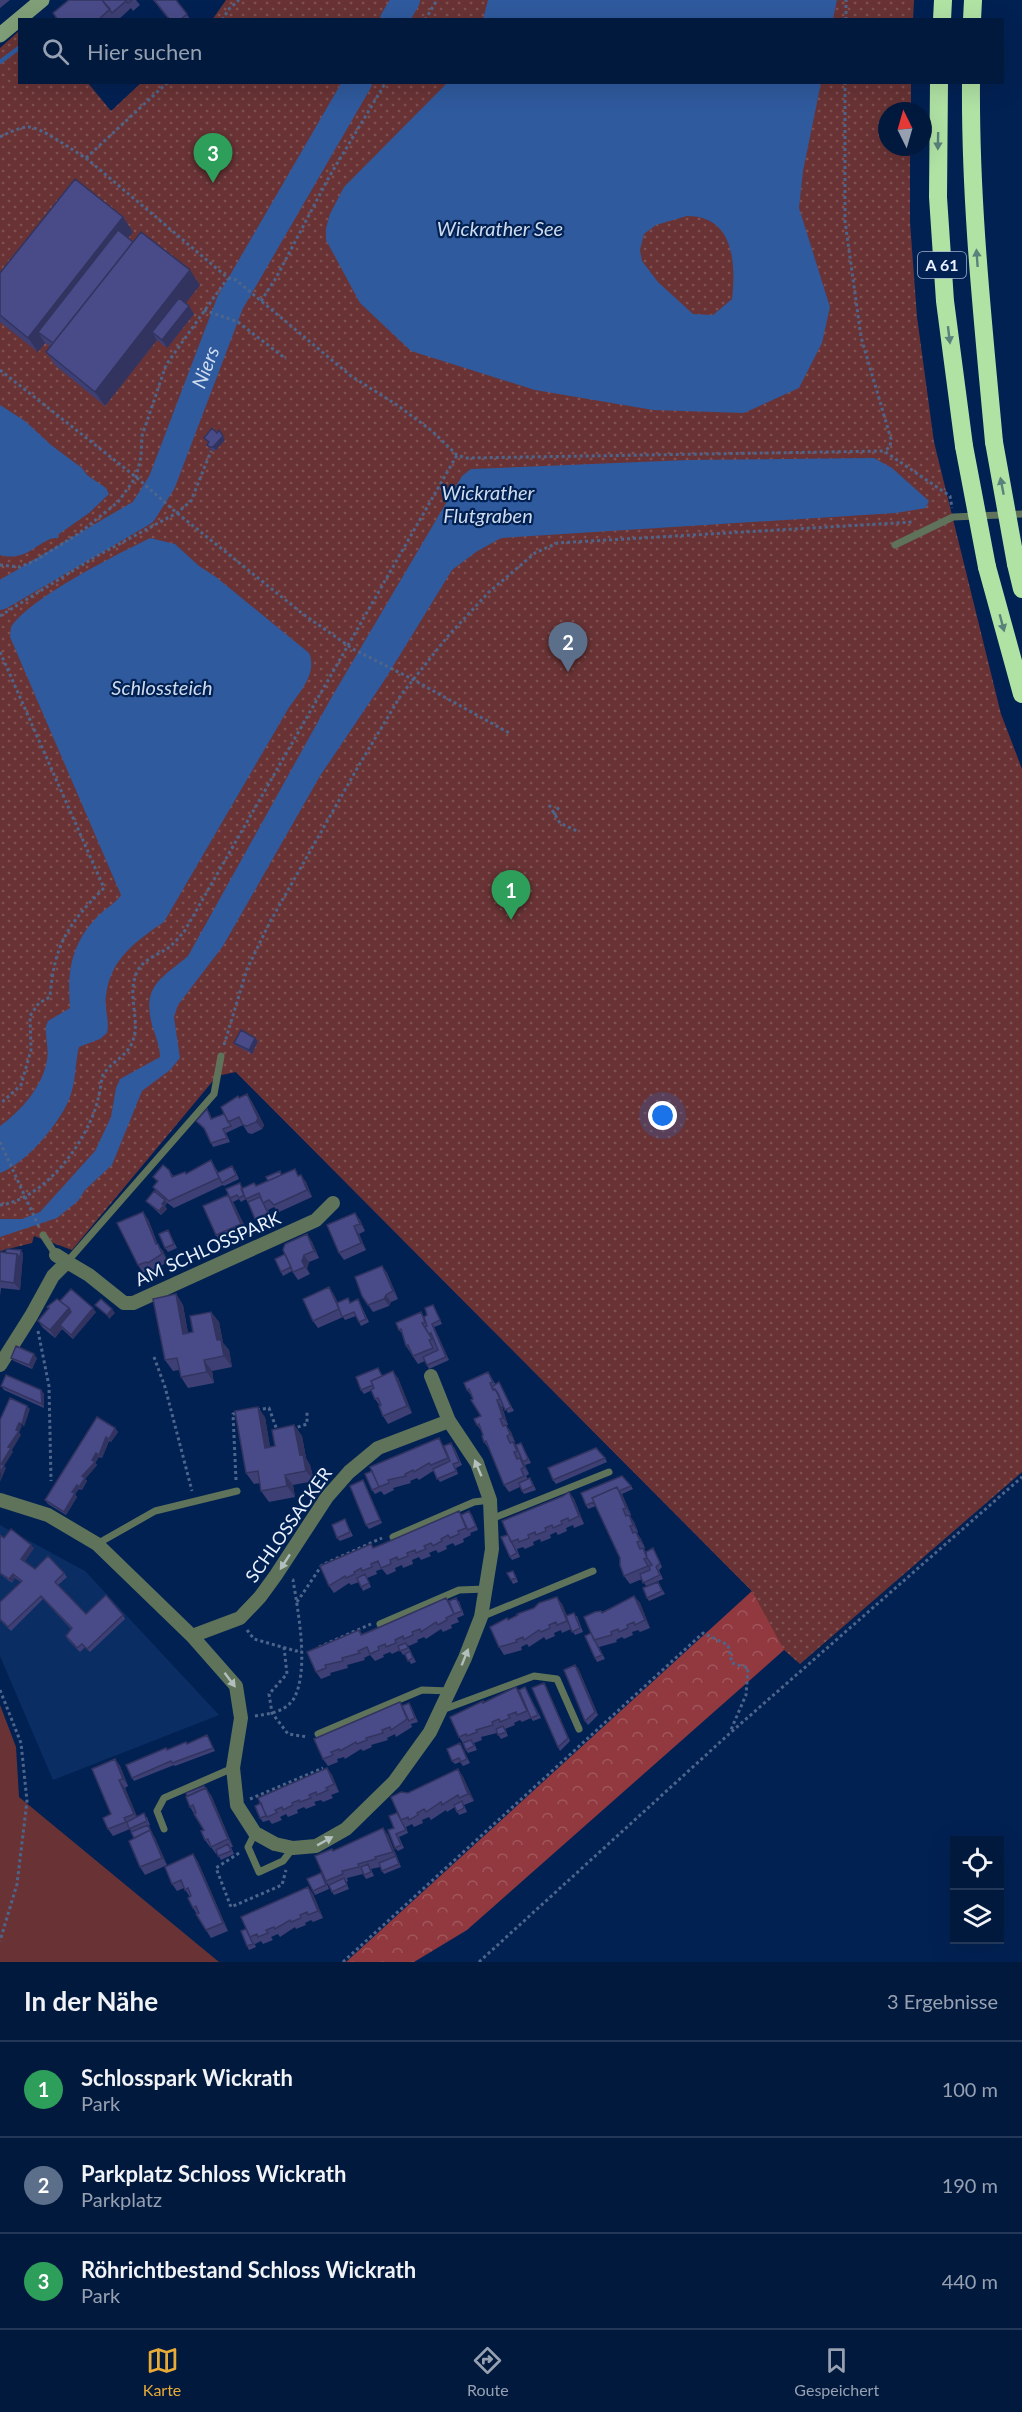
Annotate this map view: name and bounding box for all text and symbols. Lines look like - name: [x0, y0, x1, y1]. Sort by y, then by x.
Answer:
- search box: [18, 18, 1004, 84]
- icon: search: [39, 35, 72, 68]
- text: Hier suchen: [87, 38, 202, 65]
- north arrow: [878, 102, 932, 156]
- one-way arrow: [934, 131, 943, 150]
- pin: 3: [194, 134, 232, 183]
- water label: Wickrather See: [437, 216, 563, 240]
- one-way arrow: [972, 249, 982, 268]
- road number: A 61: [918, 252, 966, 278]
- one-way arrow: [945, 326, 954, 345]
- water label: Niers: [186, 343, 223, 391]
- one-way arrow: [997, 476, 1006, 495]
- water label: Wickrather Flutgraben: [442, 480, 536, 527]
- one-way arrow: [998, 614, 1008, 632]
- pin: 2: [548, 622, 588, 672]
- water label: Schlossteich: [111, 675, 213, 699]
- pin: 1: [492, 870, 530, 920]
- your location: [648, 1101, 677, 1130]
- street label: AM SCHLOSSPARK: [131, 1206, 284, 1290]
- one-way arrow: [473, 1458, 483, 1476]
- street label: SCHLOSSACKER: [240, 1462, 336, 1586]
- one-way arrow: [280, 1553, 291, 1570]
- one-way arrow: [460, 1647, 470, 1665]
- one-way arrow: [224, 1672, 236, 1688]
- one-way arrow: [317, 1836, 334, 1846]
- map controls: [950, 1836, 1004, 1944]
- button: locate: [950, 1836, 1004, 1890]
- button: layers: [950, 1890, 1004, 1944]
- text: In der Nähe: [24, 1985, 158, 2017]
- text: 3 Ergebnisse: [887, 1989, 998, 2013]
- text: Schlosspark Wickrath: [81, 2064, 293, 2091]
- text: 1: [38, 2077, 49, 2101]
- text: 100 m: [942, 2077, 998, 2101]
- text: Park: [81, 2091, 120, 2115]
- text: Parkplatz Schloss Wickrath: [81, 2160, 346, 2187]
- text: 2: [38, 2173, 49, 2197]
- text: 190 m: [942, 2173, 998, 2197]
- text: Parkplatz: [81, 2187, 162, 2211]
- text: Röhrichtbestand Schloss Wickrath: [81, 2256, 416, 2283]
- text: 3: [38, 2269, 49, 2293]
- text: 440 m: [942, 2269, 998, 2293]
- text: Park: [81, 2283, 120, 2307]
- tab: Karte: [143, 2344, 181, 2399]
- tab: Route: [467, 2344, 509, 2399]
- tab: Gespeichert: [794, 2344, 879, 2399]

